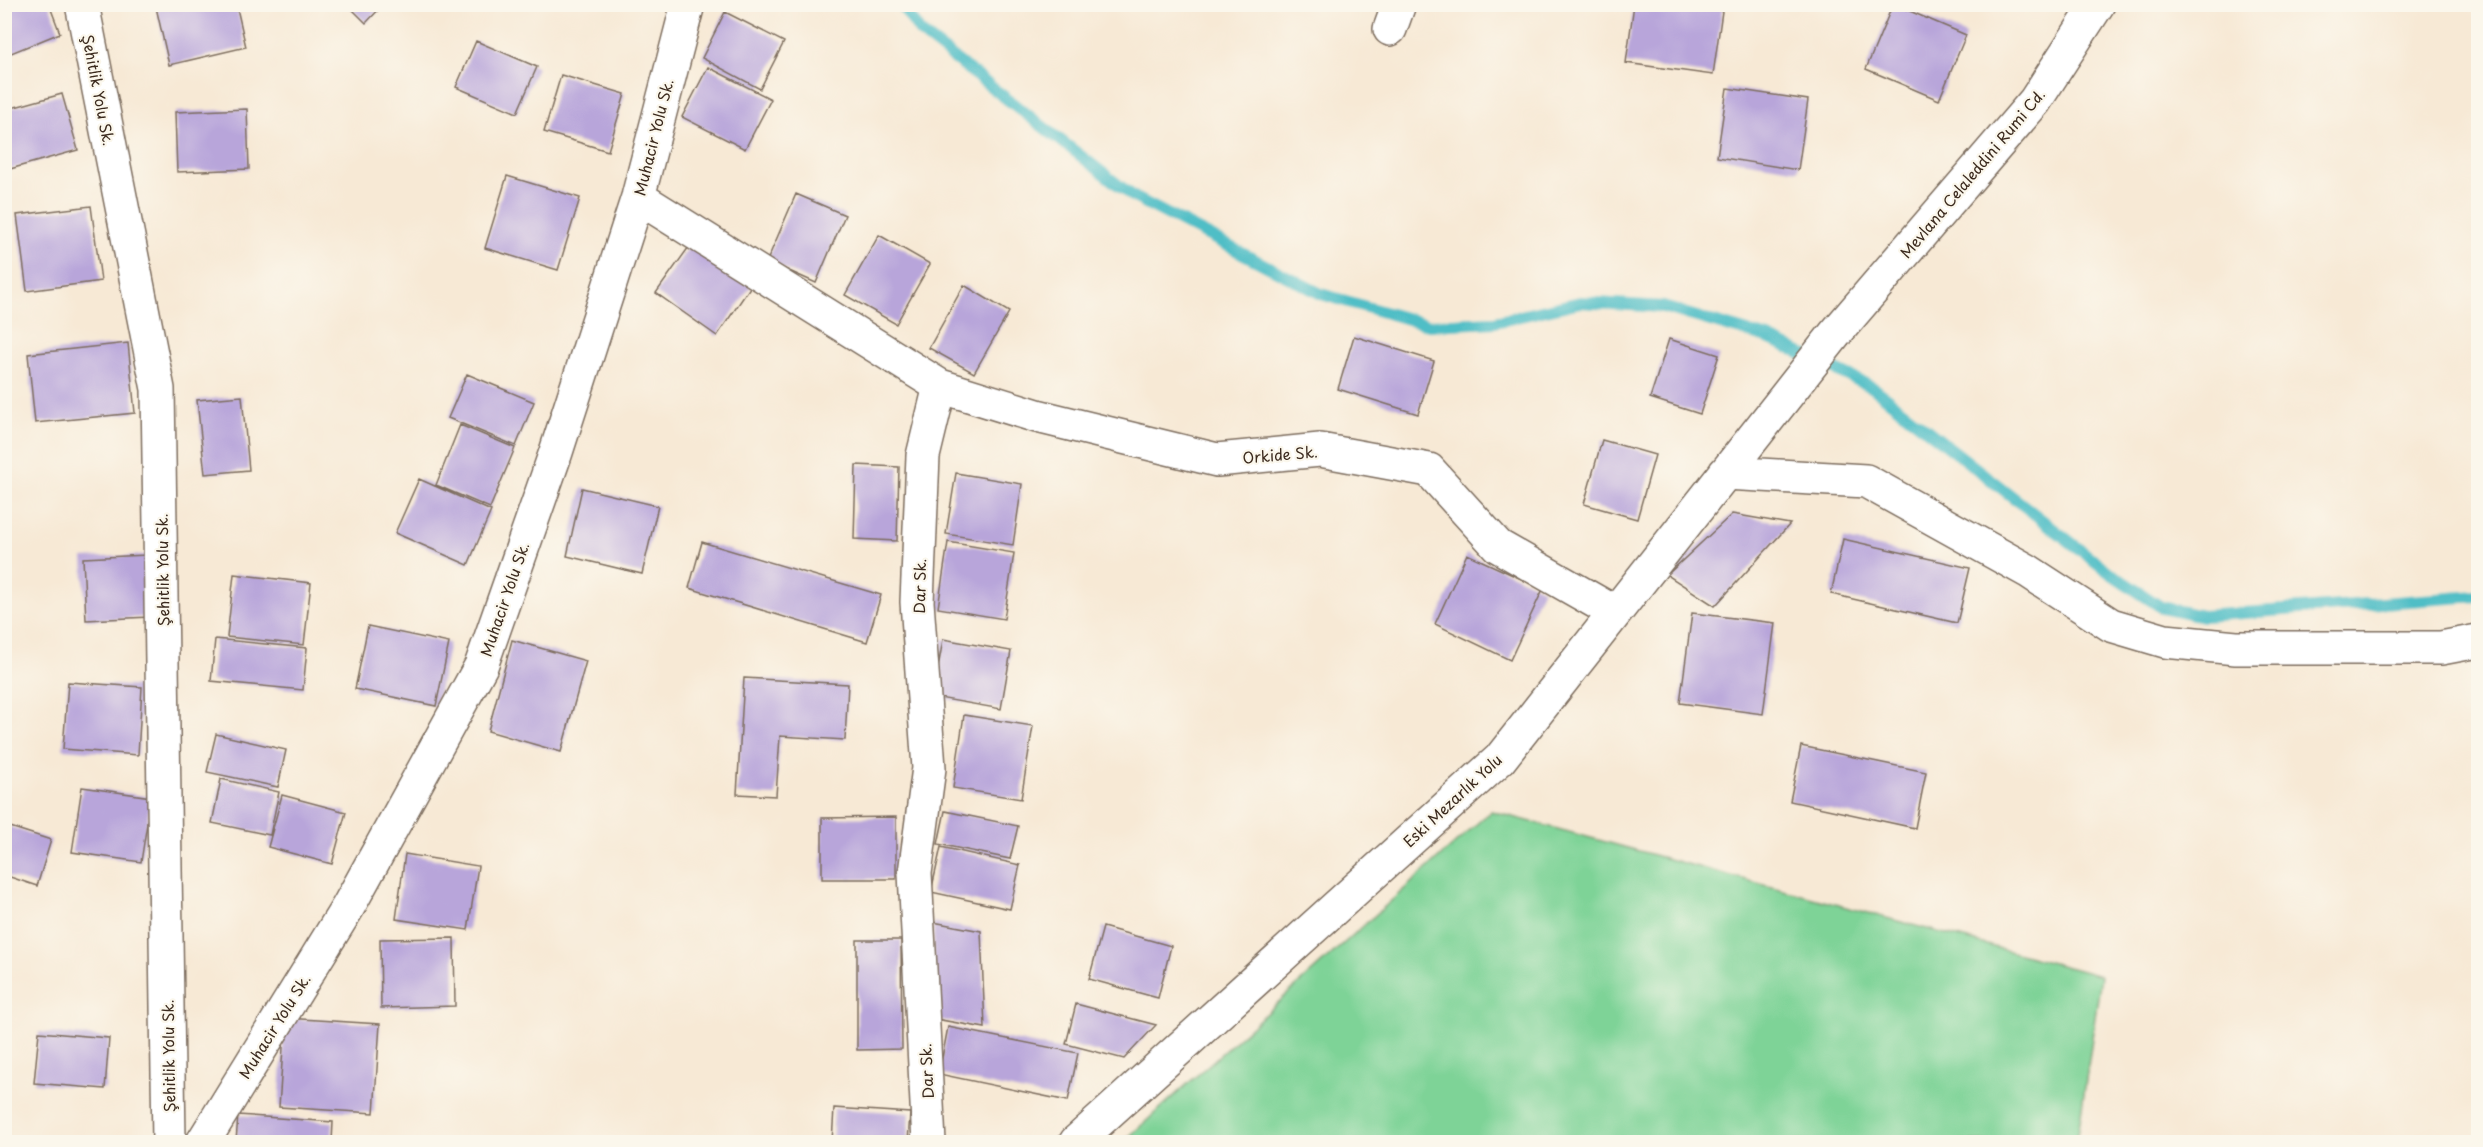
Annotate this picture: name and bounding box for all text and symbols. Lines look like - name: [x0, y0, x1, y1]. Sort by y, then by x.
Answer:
- street label: Şehitlik Yolu Sk.: [77, 32, 121, 148]
- street label: Muhacir Yolu Sk.: [627, 76, 679, 198]
- street label: Mevlana Celaleddini Rumi Cd.: [1894, 83, 2050, 263]
- street label: Orkide Sk.: [1241, 439, 1319, 469]
- street label: Şehitlik Yolu Sk.: [150, 513, 174, 627]
- street label: Muhacir Yolu Sk.: [474, 539, 534, 659]
- street label: Dar Sk.: [907, 558, 931, 614]
- street label: Eski Mezarlık Yolu: [1397, 748, 1507, 852]
- street label: Muhacir Yolu Sk.: [233, 969, 315, 1083]
- street label: Şehitlik Yolu Sk.: [156, 999, 180, 1113]
- street label: Dar Sk.: [913, 1043, 939, 1099]

